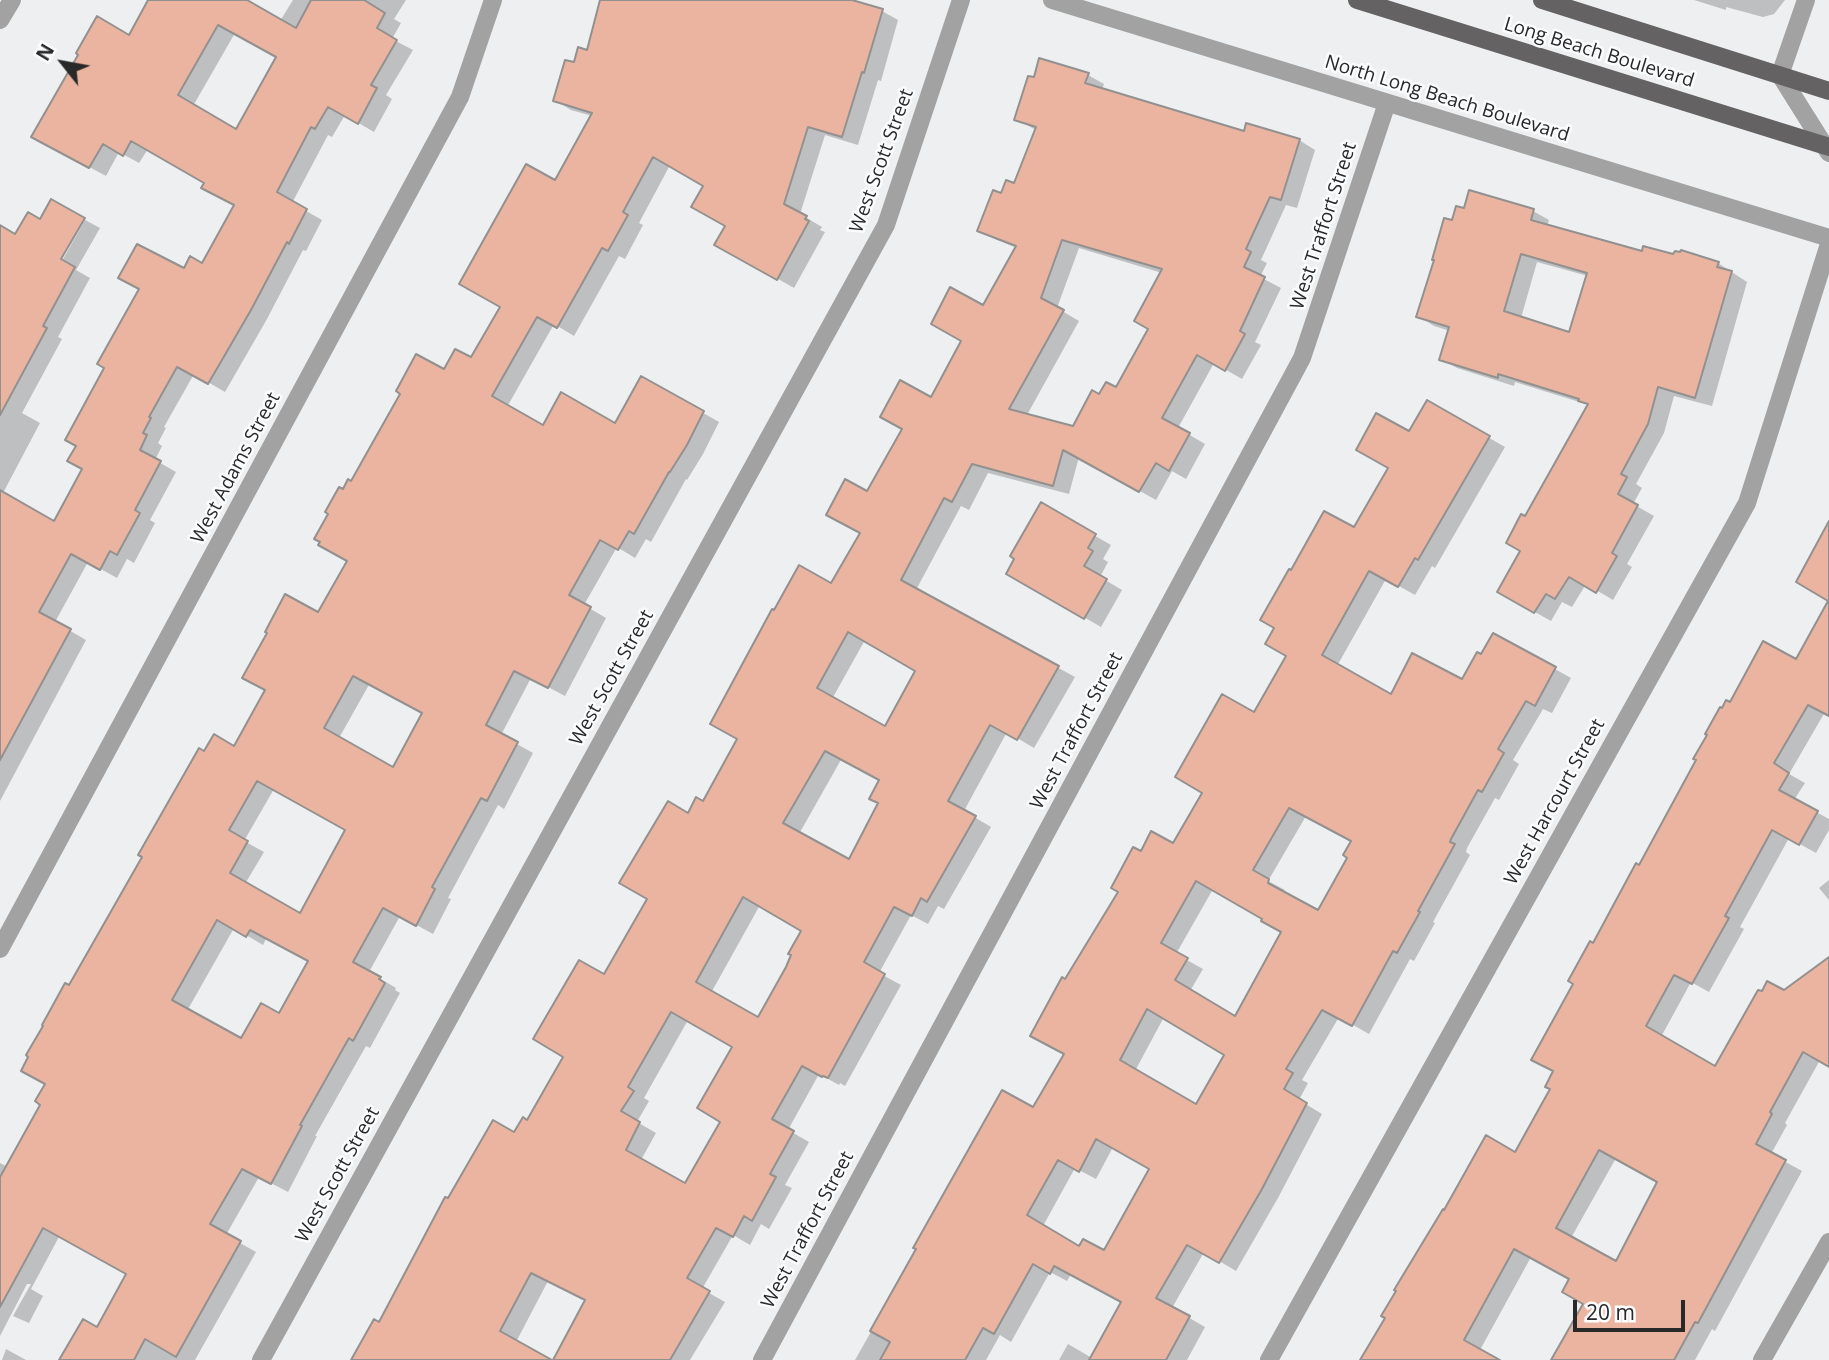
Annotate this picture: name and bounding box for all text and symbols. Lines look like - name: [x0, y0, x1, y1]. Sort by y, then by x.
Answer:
- street label: Long Beach Boulevard: [1501, 13, 1697, 93]
- north arrow: [28, 28, 98, 98]
- text: N: [30, 39, 60, 66]
- street label: North Long Beach Boulevard: [1322, 51, 1572, 147]
- street label: West Scott Street: [845, 86, 919, 236]
- street label: West Traffort Street: [1286, 139, 1362, 313]
- street label: West Adams Street: [187, 389, 285, 547]
- street label: West Scott Street: [565, 606, 659, 750]
- street label: West Traffort Street: [1026, 649, 1128, 813]
- street label: West Harcourt Street: [1500, 715, 1610, 889]
- street label: West Scott Street: [291, 1103, 385, 1247]
- street label: West Traffort Street: [757, 1148, 859, 1312]
- scale bar: [1577, 1286, 1689, 1330]
- text: 20 m: [1586, 1298, 1635, 1326]

